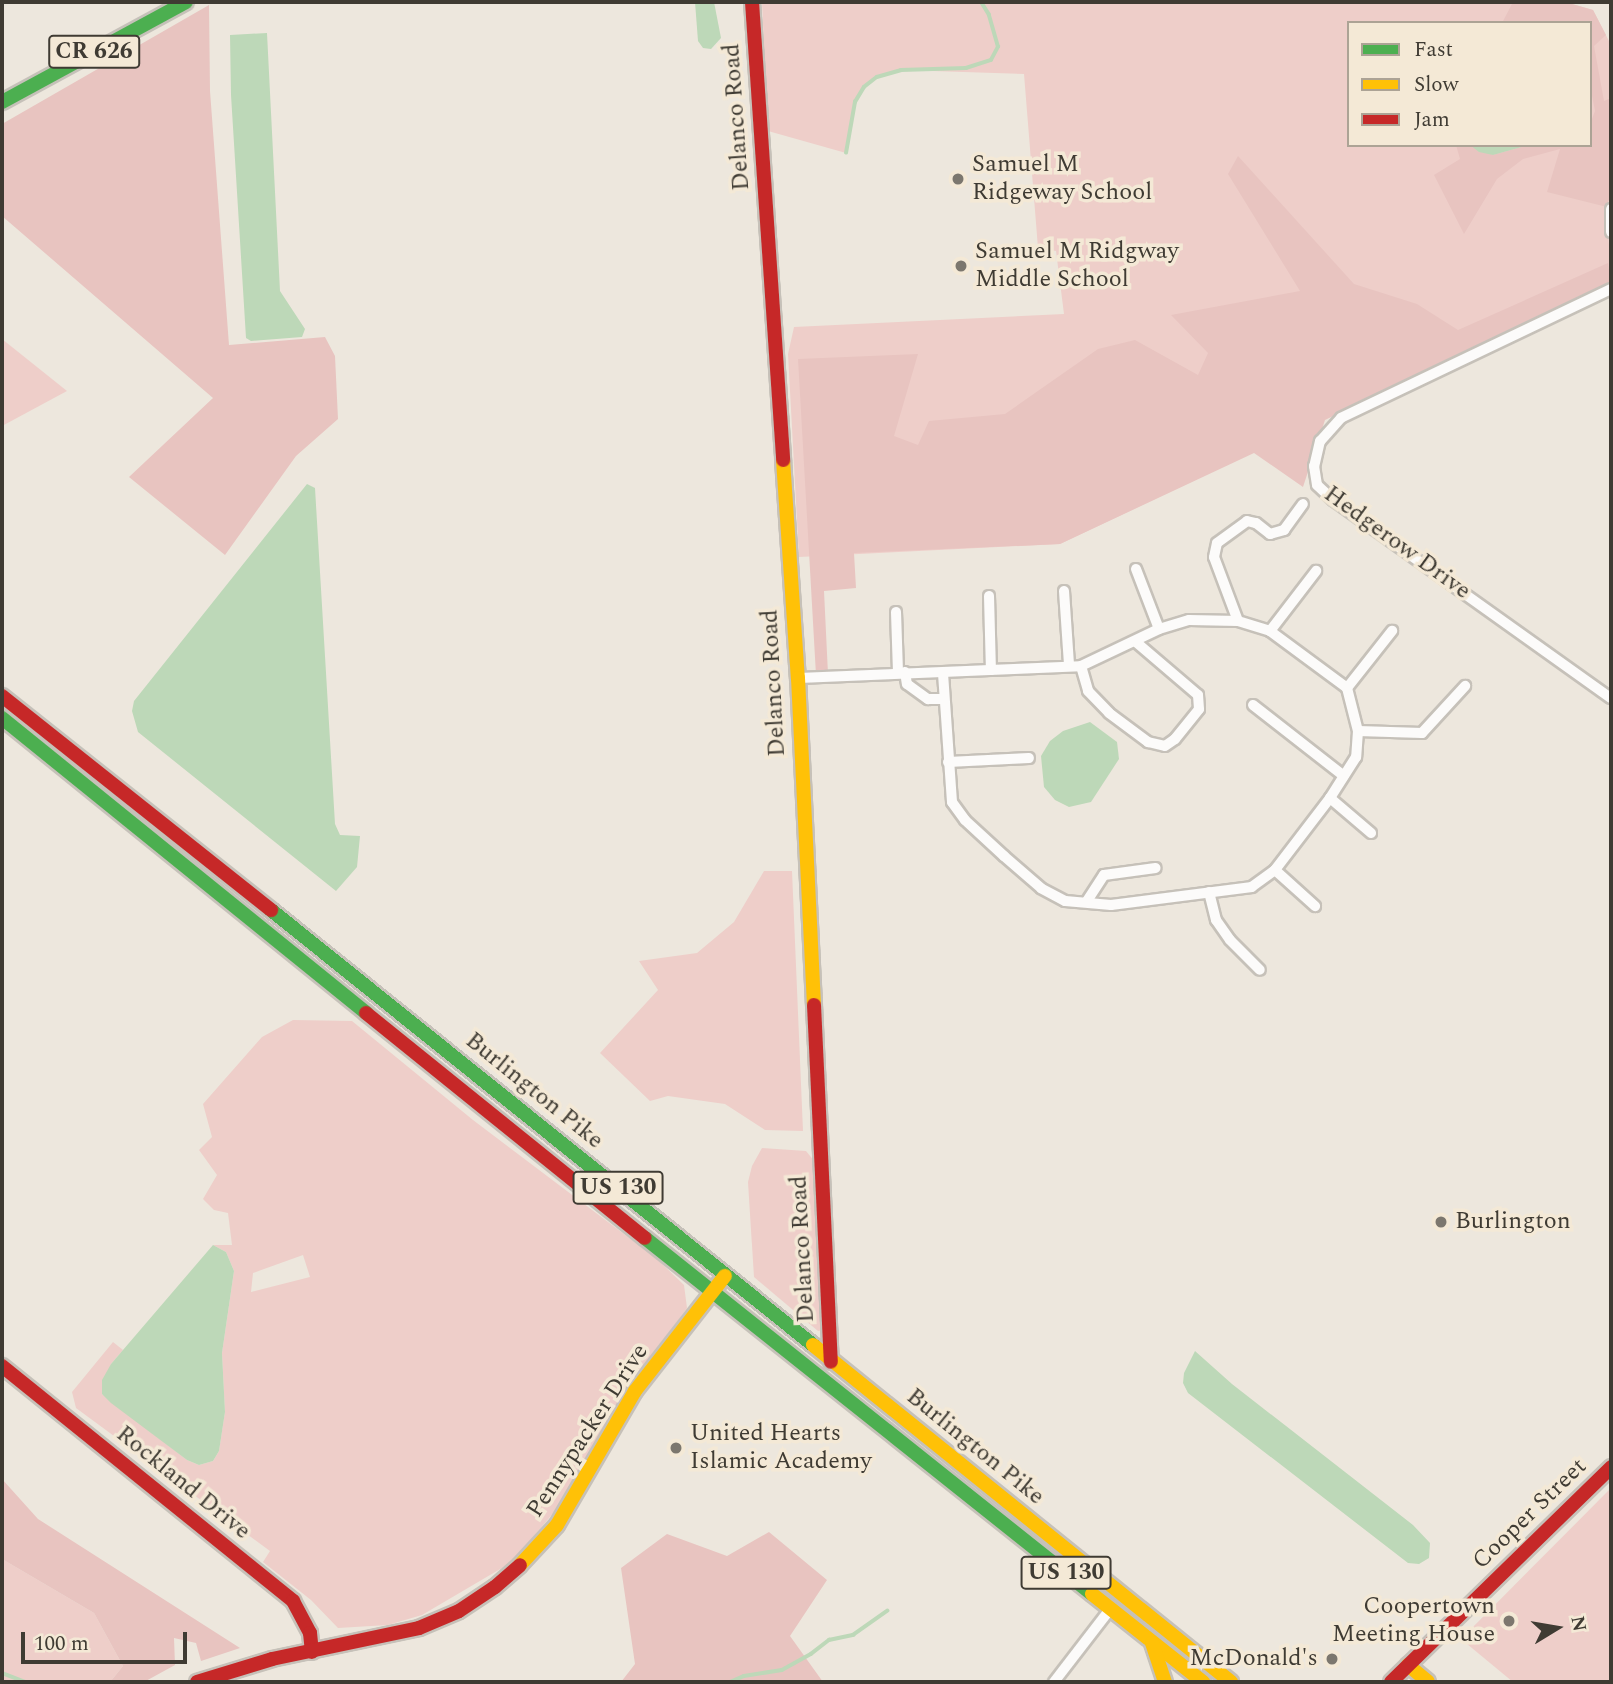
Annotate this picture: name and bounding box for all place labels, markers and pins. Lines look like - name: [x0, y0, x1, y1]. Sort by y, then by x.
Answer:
- place label: Samuel M Ridgeway School: [972, 151, 1152, 207]
- marker: Samuel M Ridgeway School: [950, 171, 966, 187]
- place label: Samuel M Ridgway Middle School: [975, 238, 1179, 294]
- marker: Samuel M Ridgway Middle School: [953, 258, 969, 274]
- place label: Burlington: [1455, 1208, 1571, 1236]
- marker: Burlington: [1433, 1214, 1449, 1230]
- place label: United Hearts Islamic Academy: [690, 1420, 872, 1476]
- marker: United Hearts Islamic Academy: [668, 1440, 684, 1456]
- place label: Coopertown Meeting House: [1332, 1593, 1495, 1649]
- marker: Coopertown Meeting House: [1501, 1613, 1517, 1629]
- place label: McDonald's: [1190, 1645, 1318, 1673]
- marker: McDonald's: [1324, 1651, 1340, 1667]

